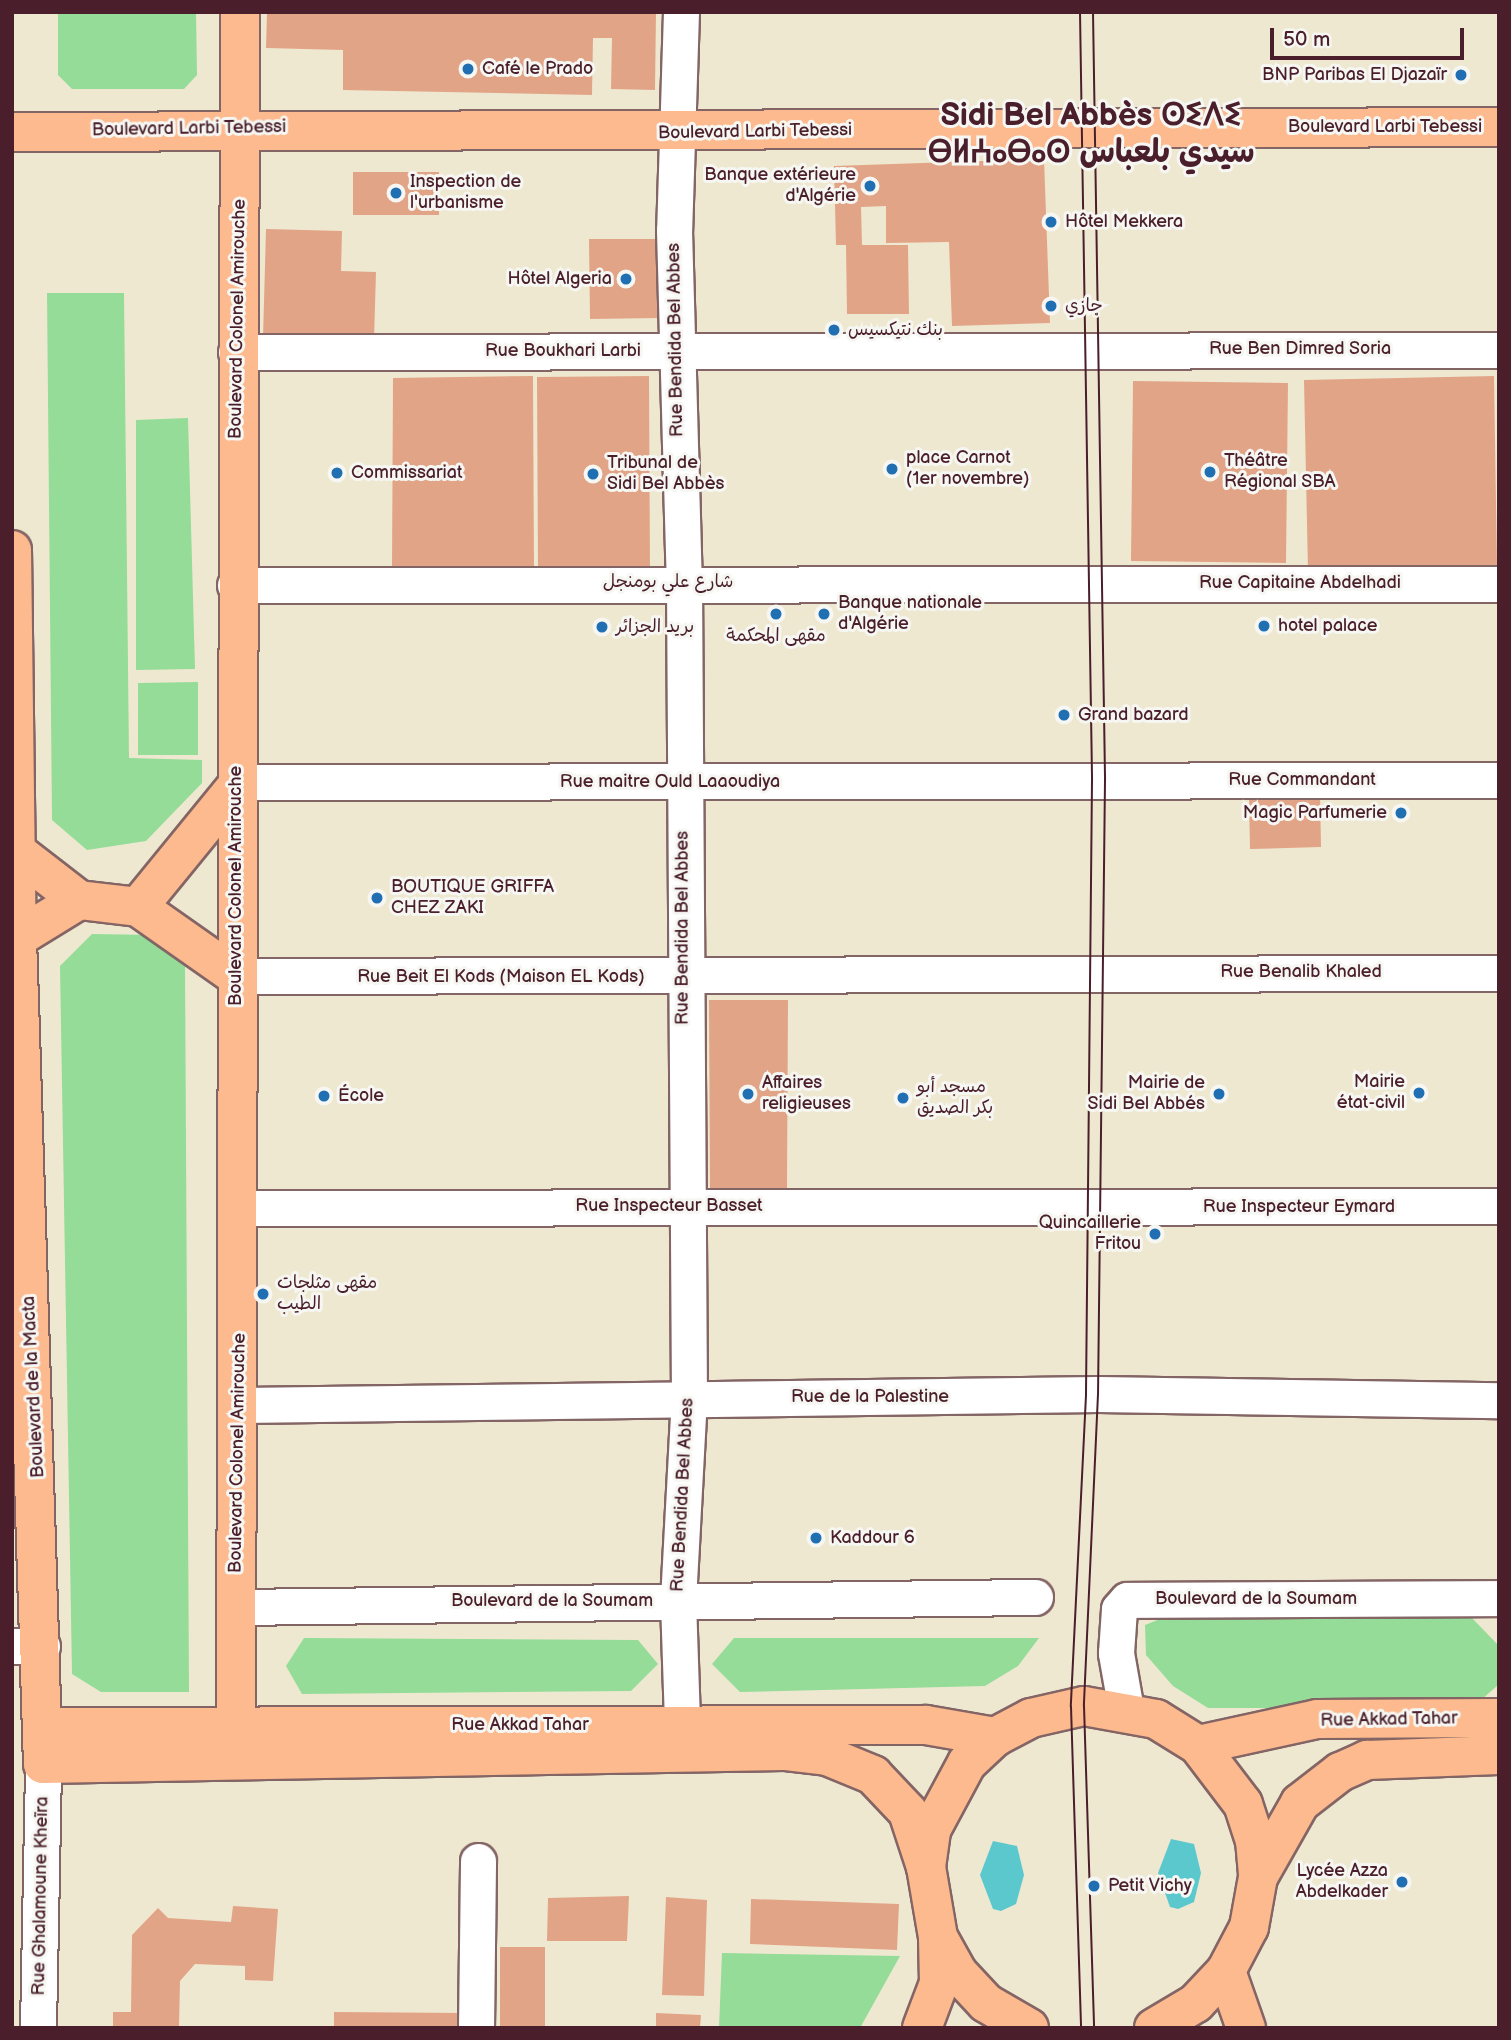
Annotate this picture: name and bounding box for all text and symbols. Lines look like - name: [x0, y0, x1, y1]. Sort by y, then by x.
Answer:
- scale bar: [1273, 14, 1467, 58]
- text: 50 m: [1283, 27, 1330, 52]
- place label: Café le Prado: [482, 58, 593, 80]
- marker: Café le Prado: [460, 61, 476, 77]
- place label: BNP Paribas El Djazaïr: [1262, 64, 1447, 86]
- marker: BNP Paribas El Djazaïr: [1453, 67, 1469, 83]
- district label: Sidi Bel Abbès ⵙⵉⴷⵉ ⴱⵍⵄⴰⴱⴰⵙ سيدي بلعباس: [927, 98, 1255, 173]
- street label: Boulevard Larbi Tebessi: [1288, 116, 1482, 138]
- street label: Boulevard Larbi Tebessi: [91, 117, 287, 141]
- street label: Boulevard Larbi Tebessi: [657, 120, 853, 144]
- place label: Banque extérieure d'Algérie: [704, 165, 856, 208]
- place label: Inspection de l'urbanisme: [410, 172, 521, 214]
- marker: Banque extérieure d'Algérie: [862, 178, 878, 194]
- marker: Inspection de l'urbanisme: [388, 185, 404, 201]
- street label: Boulevard Colonel Amirouche: [225, 199, 251, 439]
- place label: Hôtel Mekkera: [1065, 211, 1183, 233]
- marker: Hôtel Mekkera: [1043, 214, 1059, 230]
- street label: Rue Bendida Bel Abbes: [664, 243, 688, 437]
- place label: Hôtel Algeria: [507, 268, 612, 290]
- marker: Hôtel Algeria: [618, 271, 634, 287]
- place label: جازي: [1065, 295, 1103, 317]
- marker: جازي: [1043, 298, 1059, 314]
- place label: بنك نتيكسيس: [848, 319, 943, 341]
- marker: بنك نتيكسيس: [826, 322, 842, 338]
- street label: Rue Ben Dimred Soria: [1209, 338, 1391, 360]
- street label: Rue Boukhari Larbi: [485, 340, 641, 362]
- place label: place Carnot (1er novembre): [906, 448, 1030, 490]
- place label: Théâtre Régional SBA: [1224, 451, 1336, 494]
- place label: Tribunal de Sidi Bel Abbès: [607, 453, 724, 496]
- marker: place Carnot (1er novembre): [884, 461, 900, 477]
- place label: Commissariat: [351, 462, 462, 484]
- marker: Théâtre Régional SBA: [1202, 464, 1218, 480]
- marker: Commissariat: [329, 465, 345, 481]
- marker: Tribunal de Sidi Bel Abbès: [585, 466, 601, 482]
- street label: شارع علي بومنجل: [603, 571, 733, 593]
- street label: Rue Capitaine Abdelhadi: [1199, 572, 1401, 594]
- place label: Banque nationale d'Algérie: [838, 593, 982, 636]
- marker: مقهى المحكمة: [768, 606, 784, 622]
- marker: Banque nationale d'Algérie: [816, 606, 832, 622]
- place label: hotel palace: [1278, 615, 1377, 637]
- place label: بريد الجزائر: [616, 616, 694, 638]
- marker: hotel palace: [1256, 618, 1272, 634]
- marker: بريد الجزائر: [594, 619, 610, 635]
- place label: مقهى المحكمة: [726, 625, 826, 647]
- place label: Grand bazard: [1078, 704, 1189, 726]
- marker: Grand bazard: [1056, 707, 1072, 723]
- street label: Boulevard Colonel Amirouche: [225, 766, 247, 1006]
- street label: Rue Commandant: [1228, 769, 1376, 791]
- street label: Rue maitre Ould Laaoudiya: [560, 771, 780, 793]
- place label: Magic Parfumerie: [1243, 802, 1387, 824]
- marker: Magic Parfumerie: [1393, 805, 1409, 821]
- street label: Rue Bendida Bel Abbes: [672, 831, 694, 1025]
- place label: BOUTIQUE GRIFFA CHEZ ZAKI: [391, 877, 554, 920]
- marker: BOUTIQUE GRIFFA CHEZ ZAKI: [369, 890, 385, 906]
- street label: Rue Benalib Khaled: [1220, 961, 1382, 983]
- street label: Rue Beit El Kods (Maison EL Kods): [357, 966, 645, 988]
- place label: Mairie état-civil: [1337, 1072, 1405, 1114]
- place label: Affaires religieuses: [762, 1073, 851, 1116]
- place label: Mairie de Sidi Bel Abbés: [1088, 1073, 1205, 1116]
- place label: مسجد أبو بكر الصديق: [917, 1077, 993, 1120]
- place label: École: [338, 1085, 384, 1107]
- marker: Mairie état-civil: [1411, 1085, 1427, 1101]
- marker: Affaires religieuses: [740, 1086, 756, 1102]
- marker: Mairie de Sidi Bel Abbés: [1211, 1086, 1227, 1102]
- marker: École: [316, 1088, 332, 1104]
- marker: مسجد أبو بكر الصديق: [895, 1090, 911, 1106]
- street label: Rue Inspecteur Basset: [575, 1195, 763, 1217]
- street label: Rue Inspecteur Eymard: [1203, 1196, 1395, 1218]
- place label: Quincaillerie Fritou: [1039, 1213, 1141, 1256]
- marker: Quincaillerie Fritou: [1147, 1226, 1163, 1242]
- place label: مقهى مثلجات الطيب: [277, 1273, 377, 1316]
- marker: مقهى مثلجات الطيب: [255, 1286, 271, 1302]
- street label: Boulevard de la Macta: [18, 1296, 50, 1478]
- street label: Boulevard Colonel Amirouche: [225, 1333, 251, 1573]
- street label: Rue de la Palestine: [791, 1386, 949, 1408]
- street label: Rue Bendida Bel Abbes: [667, 1398, 699, 1592]
- place label: Kaddour 6: [830, 1527, 915, 1549]
- marker: Kaddour 6: [808, 1530, 824, 1546]
- street label: Boulevard de la Soumam: [1155, 1588, 1357, 1610]
- street label: Boulevard de la Soumam: [451, 1590, 653, 1612]
- street label: Rue Akkad Tahar: [1320, 1708, 1458, 1732]
- street label: Rue Akkad Tahar: [451, 1714, 589, 1736]
- street label: Rue Ghalamoune Kheïra: [28, 1796, 54, 1996]
- place label: Lycée Azza Abdelkader: [1296, 1861, 1388, 1904]
- marker: Lycée Azza Abdelkader: [1394, 1874, 1410, 1890]
- place label: Petit Vichy: [1108, 1875, 1192, 1897]
- marker: Petit Vichy: [1086, 1878, 1102, 1894]

